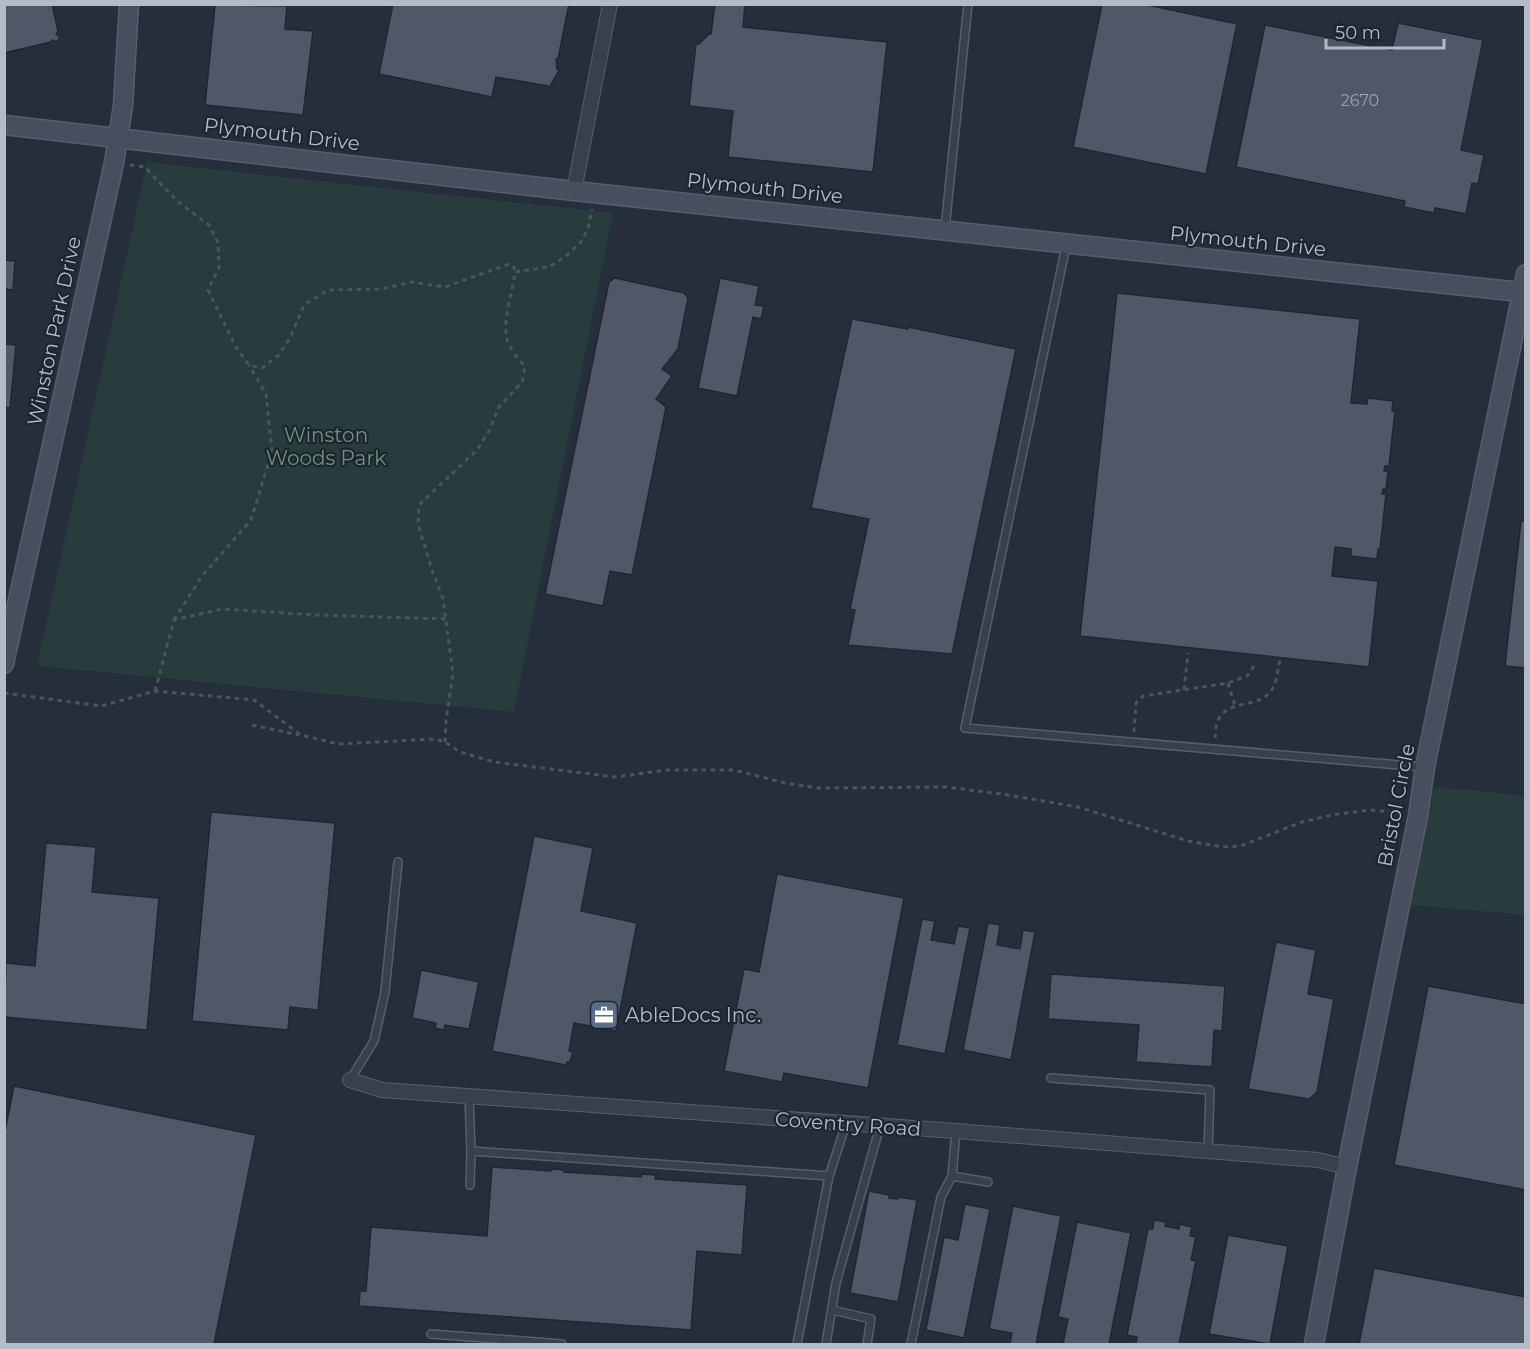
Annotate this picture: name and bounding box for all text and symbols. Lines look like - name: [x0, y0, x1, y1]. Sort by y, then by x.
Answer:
- scale bar: [1326, 12, 1444, 50]
- text: 50 m: [1335, 22, 1381, 44]
- house number: 2670: [1341, 91, 1379, 110]
- street label: Plymouth Drive: [203, 113, 361, 155]
- street label: Plymouth Drive: [686, 168, 844, 208]
- street label: Plymouth Drive: [1169, 221, 1327, 261]
- street label: Winston Park Drive: [22, 234, 86, 428]
- park label: Winston Woods Park: [266, 423, 386, 470]
- street label: Bristol Circle: [1372, 741, 1420, 869]
- office icon: AbleDocs Inc.: [588, 999, 620, 1031]
- place label: AbleDocs Inc.: [625, 1003, 761, 1027]
- street label: Coventry Road: [774, 1107, 922, 1141]

